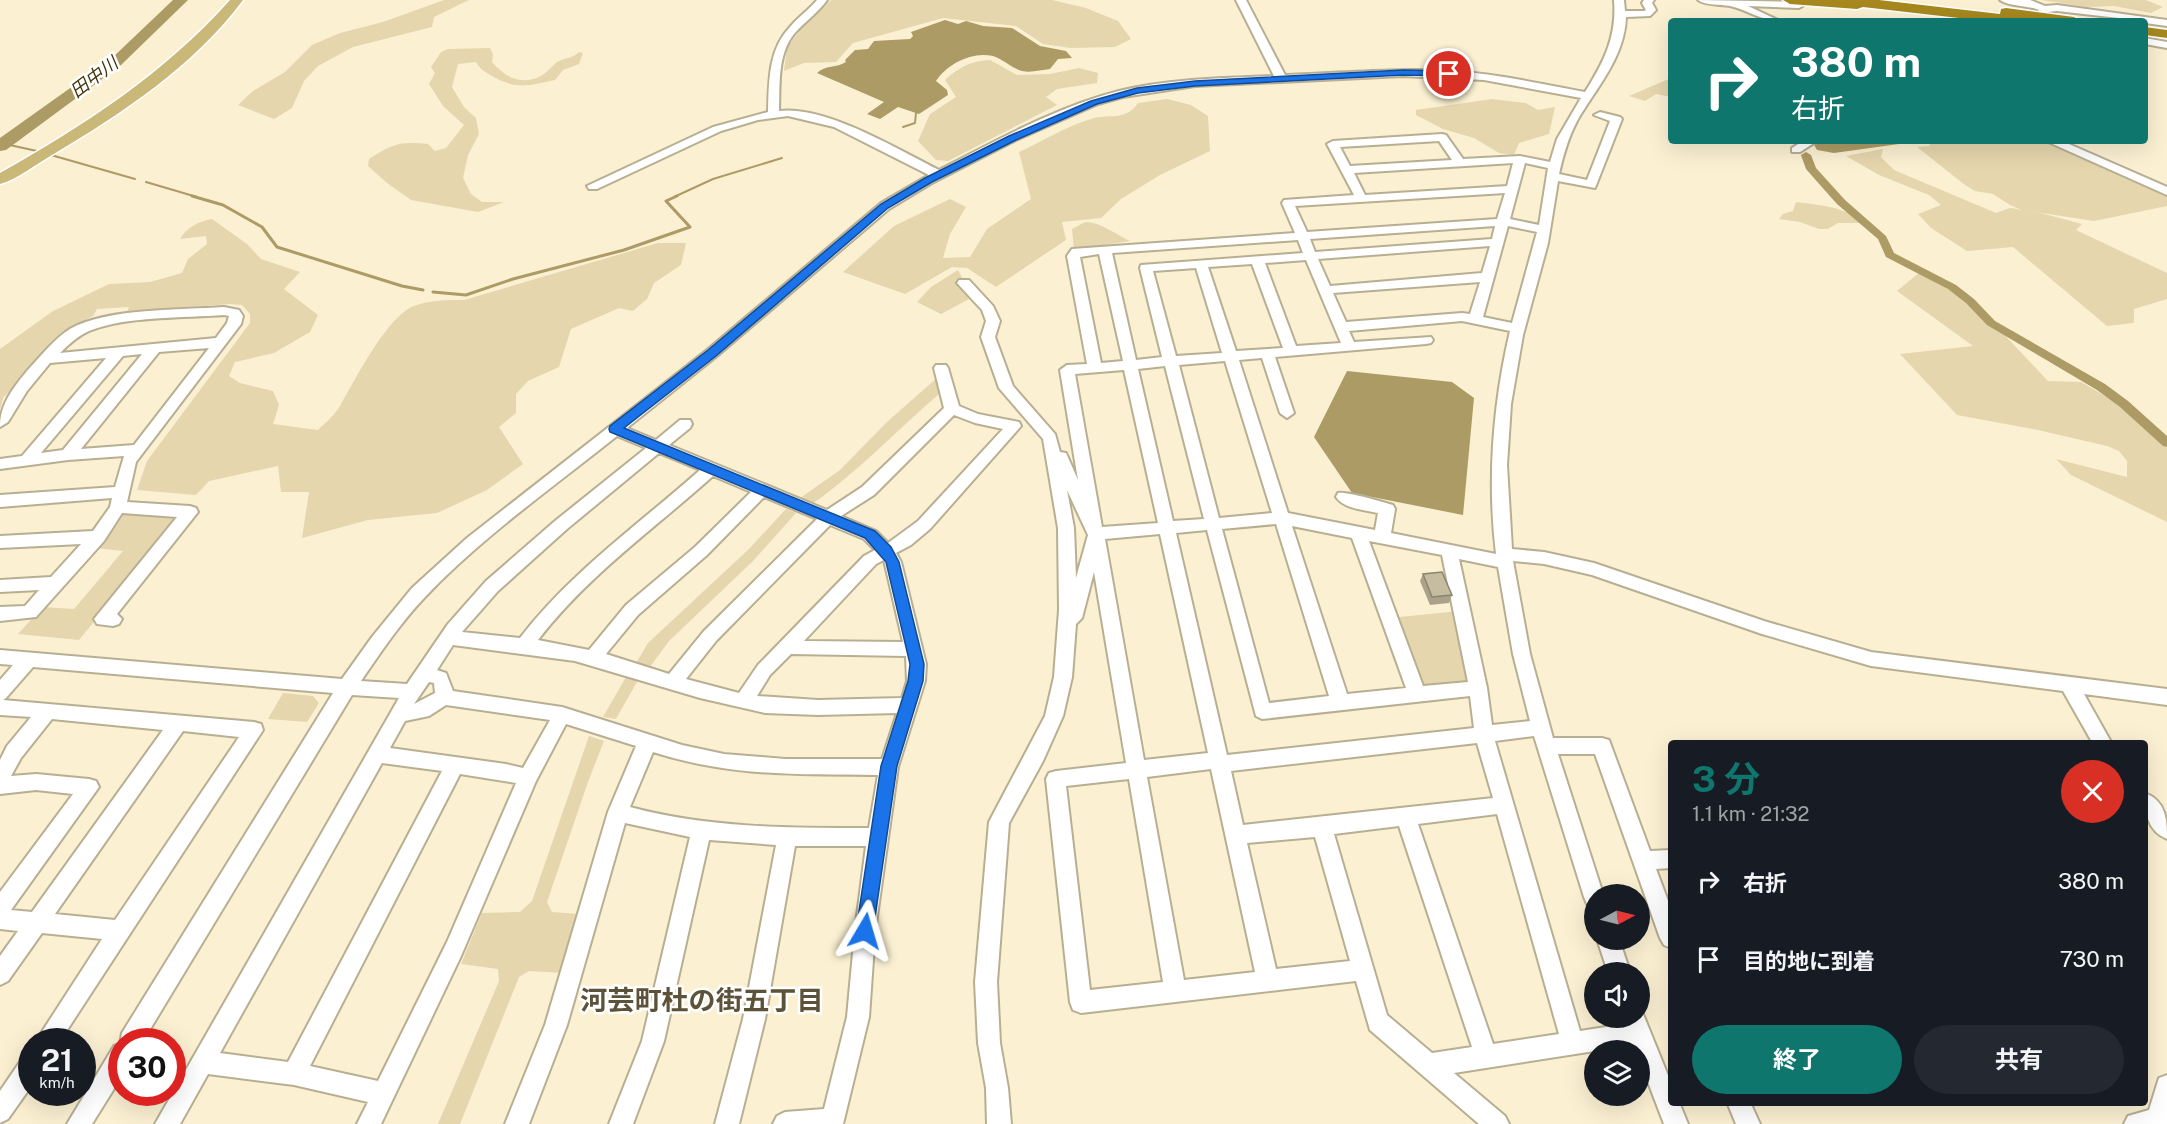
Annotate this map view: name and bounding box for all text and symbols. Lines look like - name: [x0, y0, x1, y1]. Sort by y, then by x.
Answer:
- text: 380 m: [1791, 37, 1921, 86]
- icon: right: [1692, 42, 1770, 120]
- pin: [1423, 48, 1474, 99]
- water label: 田中川: [66, 51, 123, 102]
- icon: arrive: [1432, 57, 1465, 90]
- text: 右折: [1791, 92, 1845, 124]
- text: 3 分: [1692, 758, 1760, 800]
- button: close: [2061, 760, 2124, 823]
- text: 1.1 km · 21:32: [1692, 802, 1809, 826]
- icon: right: [1692, 865, 1725, 898]
- text: 380 m: [2058, 868, 2124, 894]
- text: 右折: [1743, 870, 1787, 896]
- north arrow: [1584, 884, 1650, 950]
- map controls: [1584, 884, 1650, 1106]
- position arrow: [833, 899, 897, 963]
- icon: arrive: [1692, 943, 1725, 976]
- text: 730 m: [2060, 946, 2124, 972]
- text: 目的地に到着: [1743, 948, 1875, 974]
- button: sound: [1584, 962, 1650, 1028]
- district label: 河芸町杜の街五丁目: [581, 984, 824, 1016]
- button: 終了: [1692, 1025, 1902, 1094]
- button: 共有: [1914, 1025, 2124, 1094]
- speed limit sign: 30: [108, 1028, 186, 1106]
- button: layers: [1584, 1040, 1650, 1106]
- text: 21: [41, 1042, 73, 1078]
- text: km/h: [39, 1074, 75, 1091]

